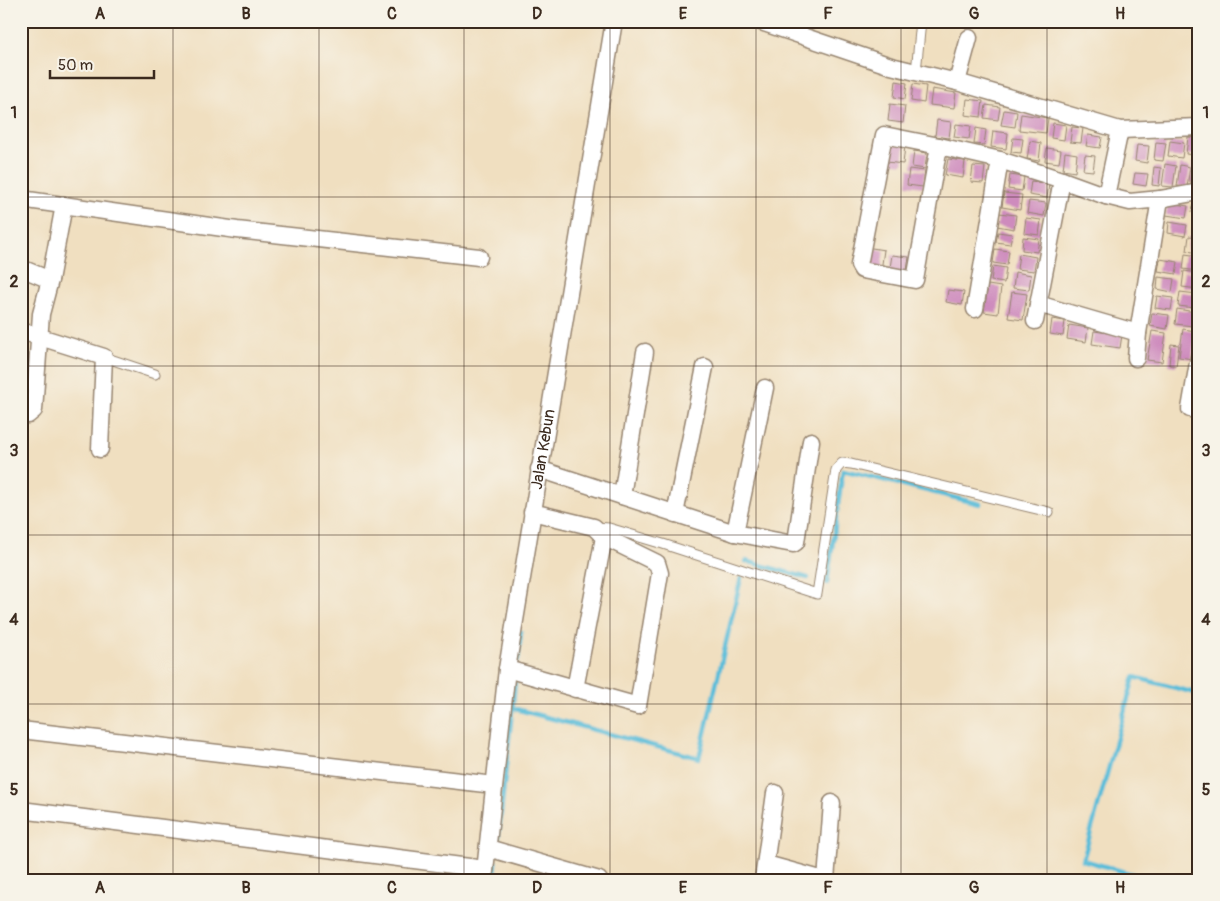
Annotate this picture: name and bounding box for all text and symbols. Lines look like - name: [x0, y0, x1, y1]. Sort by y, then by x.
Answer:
- text: A: [95, 4, 106, 24]
- text: B: [241, 4, 251, 24]
- text: C: [387, 4, 397, 24]
- text: D: [532, 4, 542, 24]
- text: E: [679, 4, 688, 24]
- text: F: [823, 4, 833, 24]
- text: G: [969, 4, 980, 24]
- text: H: [1115, 4, 1125, 24]
- scale bar: [50, 48, 154, 80]
- text: 50 m: [58, 56, 93, 75]
- text: 1: [11, 103, 17, 123]
- text: 1: [1203, 103, 1209, 123]
- text: 2: [10, 272, 19, 292]
- text: 2: [1202, 272, 1211, 292]
- street label: Jalan Kebun: [527, 408, 560, 491]
- text: 3: [10, 441, 19, 461]
- text: 3: [1202, 441, 1211, 461]
- text: 4: [9, 610, 19, 630]
- text: 4: [1201, 610, 1211, 630]
- text: 5: [10, 780, 19, 800]
- text: 5: [1202, 780, 1211, 800]
- text: A: [95, 878, 106, 898]
- text: B: [241, 878, 251, 898]
- text: C: [387, 878, 397, 898]
- text: D: [532, 878, 542, 898]
- text: E: [679, 878, 688, 898]
- text: F: [823, 878, 833, 898]
- text: G: [969, 878, 980, 898]
- text: H: [1115, 878, 1125, 898]

